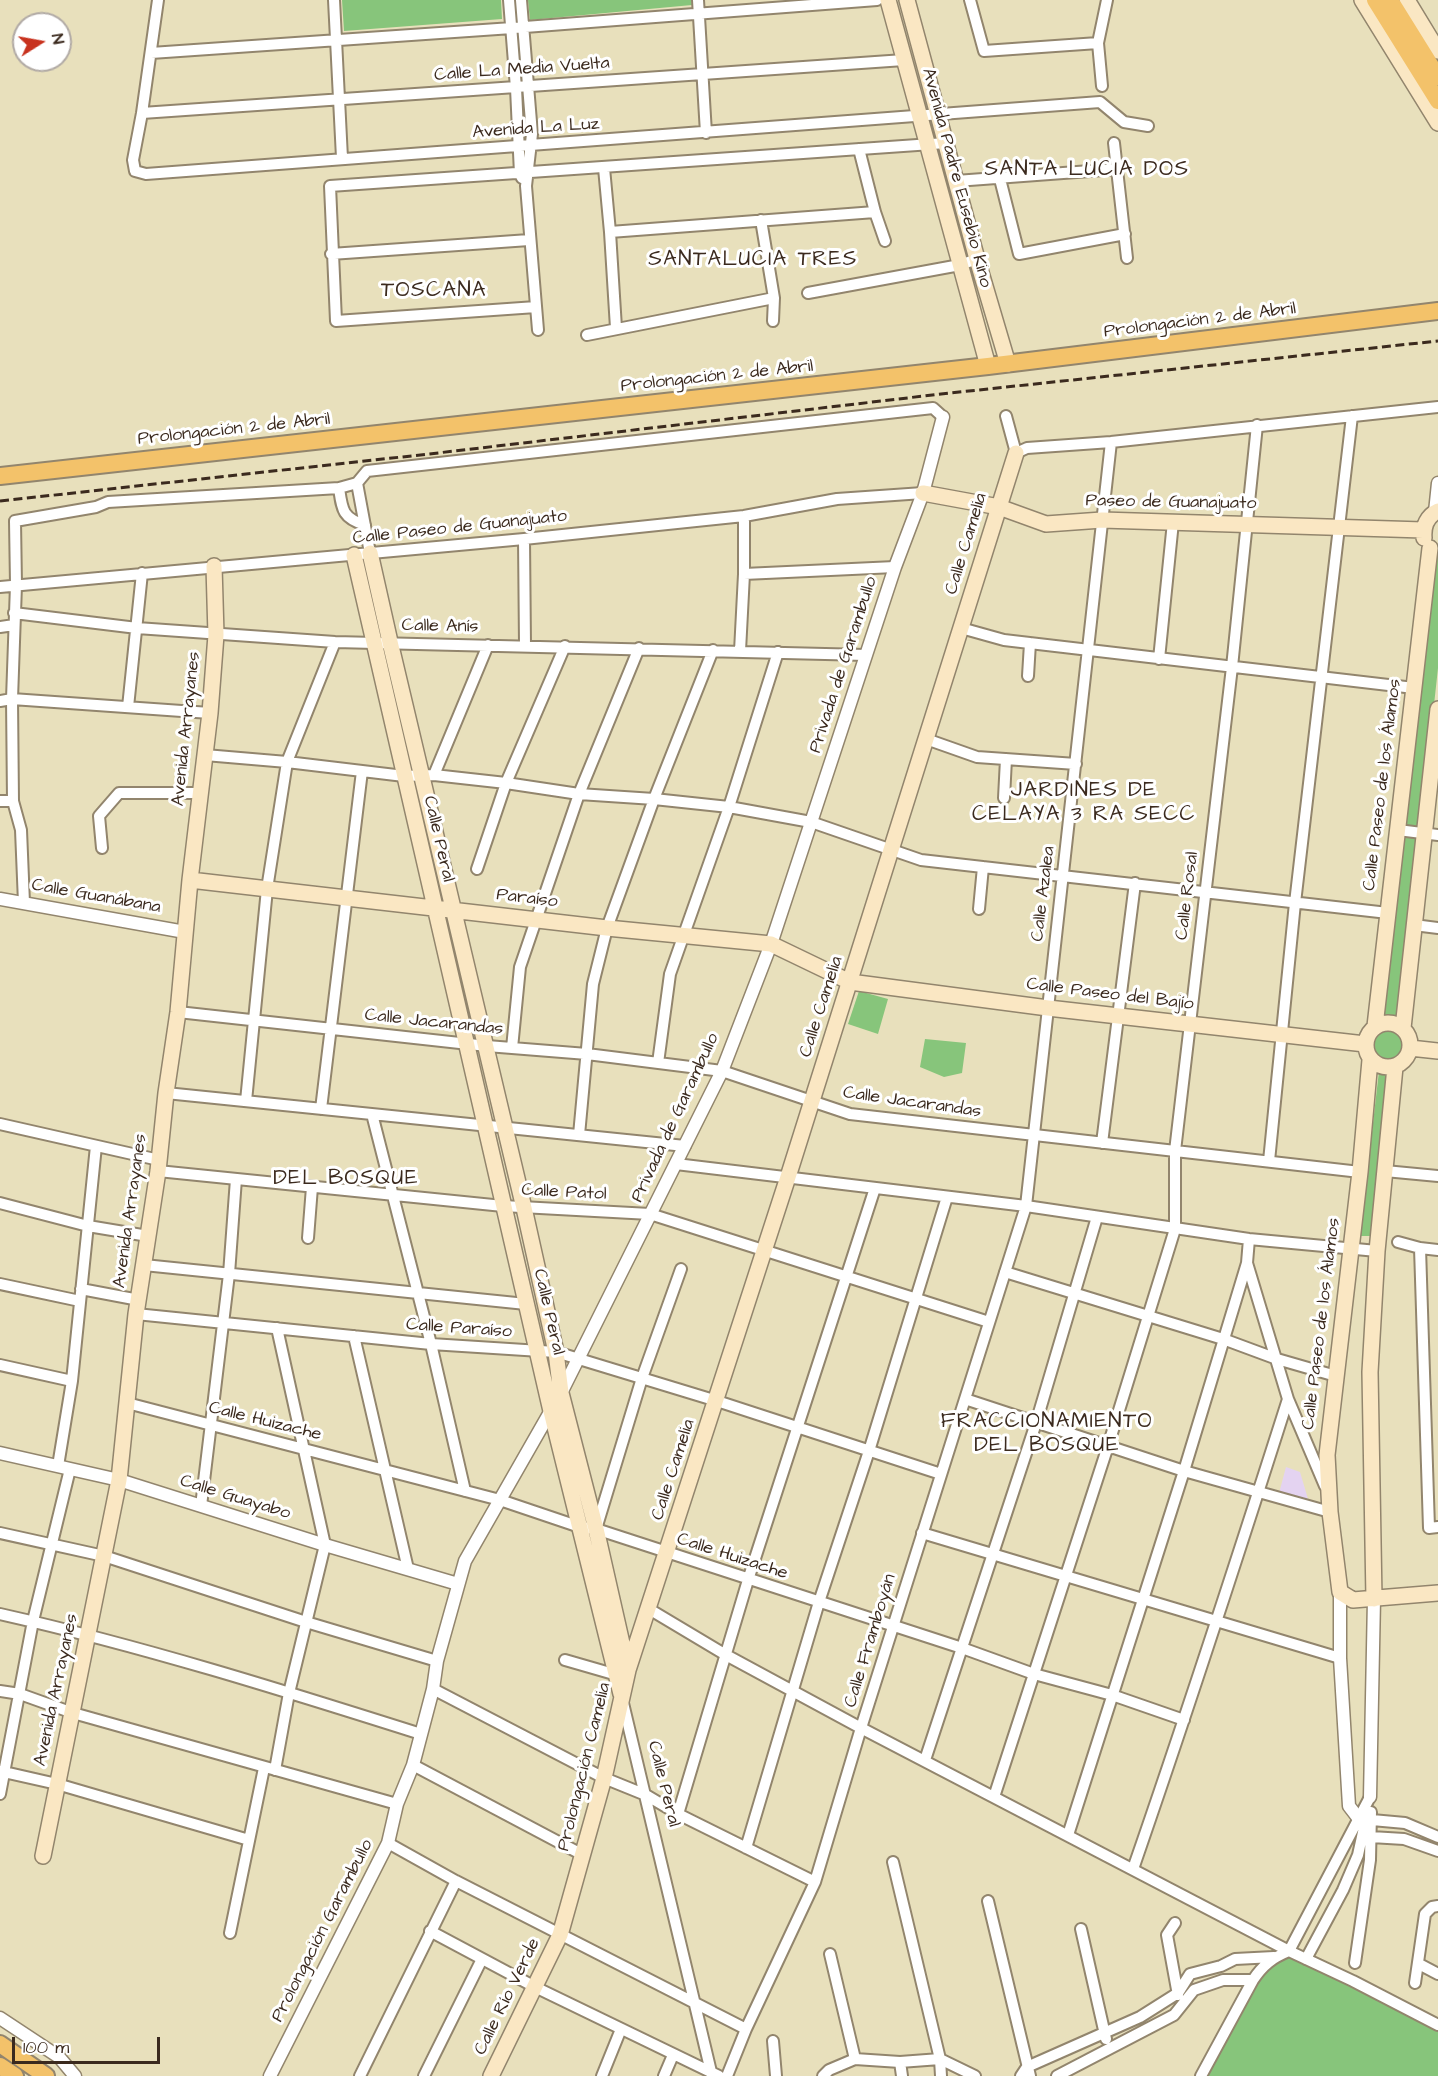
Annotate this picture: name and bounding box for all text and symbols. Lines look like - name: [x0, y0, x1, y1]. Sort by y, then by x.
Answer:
- north arrow: [12, 12, 72, 72]
- text: N: [46, 32, 69, 46]
- street label: Calle La Media Vuelta: [434, 53, 610, 87]
- street label: Avenida Padre Eusebio Kino: [916, 66, 996, 290]
- street label: Avenida La Luz: [472, 114, 600, 144]
- district label: SANTA LUCIA DOS: [985, 158, 1189, 184]
- district label: SANTALUCIA TRES: [648, 248, 858, 274]
- district label: TOSCANA: [381, 279, 487, 305]
- street label: Prolongación 2 de Abril: [1103, 299, 1297, 343]
- street label: Prolongación 2 de Abril: [620, 356, 814, 398]
- street label: Prolongación 2 de Abril: [137, 409, 331, 451]
- street label: Calle Camelia: [941, 491, 993, 597]
- street label: Paseo de Guanajuato: [1085, 491, 1257, 515]
- street label: Calle Paseo de Guanajuato: [352, 506, 568, 550]
- street label: Privada de Garambullo: [805, 574, 883, 756]
- street label: Calle Anís: [401, 616, 479, 638]
- street label: Avenida Arrayanes: [168, 651, 206, 807]
- street label: Calle Paseo de los Álamos: [1359, 678, 1407, 892]
- district label: JARDINES DE CELAYA 3 RA SECC: [972, 779, 1196, 829]
- street label: Calle Peral: [418, 794, 458, 884]
- street label: Calle Azalea: [1027, 845, 1061, 943]
- street label: Calle Rosal: [1172, 851, 1204, 941]
- street label: Calle Guanábana: [30, 875, 162, 919]
- street label: Paraíso: [495, 885, 559, 913]
- street label: Calle Camelia: [796, 954, 848, 1060]
- street label: Calle Paseo del Bajío: [1025, 974, 1195, 1016]
- street label: Calle Jacarandas: [364, 1005, 504, 1041]
- street label: Privada de Garambullo: [627, 1030, 725, 1206]
- street label: Calle Jacarandas: [842, 1083, 982, 1123]
- street label: Avenida Arrayanes: [109, 1133, 153, 1289]
- district label: DEL BOSQUE: [273, 1167, 419, 1193]
- street label: Calle Patol: [521, 1180, 607, 1206]
- street label: Calle Paseo de los Álamos: [1298, 1217, 1346, 1431]
- street label: Calle Peral: [528, 1267, 568, 1357]
- street label: Calle Paraíso: [405, 1315, 513, 1343]
- street label: Calle Huizache: [206, 1398, 324, 1446]
- district label: FRACCIONAMIENTO DEL BOSQUE: [941, 1410, 1153, 1460]
- street label: Calle Camelia: [648, 1417, 700, 1523]
- street label: Calle Guayabo: [177, 1471, 293, 1525]
- street label: Calle Huizache: [674, 1529, 790, 1585]
- street label: Calle Framboyán: [840, 1572, 902, 1710]
- street label: Avenida Arrayanes: [30, 1612, 84, 1768]
- street label: Prolongación Camelia: [554, 1681, 616, 1853]
- street label: Calle Peral: [642, 1739, 684, 1829]
- street label: Prolongación Garambullo: [267, 1836, 379, 2026]
- street label: Calle Río Verde: [470, 1935, 546, 2059]
- scale bar: [15, 2025, 164, 2063]
- text: 100 m: [23, 2035, 69, 2060]

